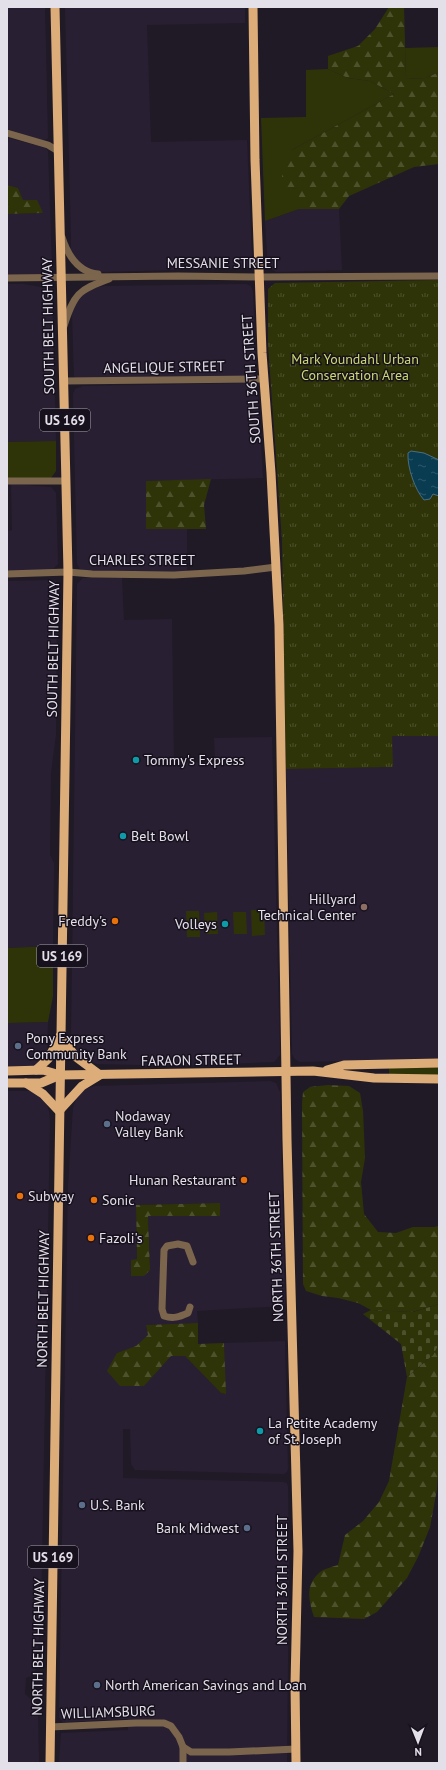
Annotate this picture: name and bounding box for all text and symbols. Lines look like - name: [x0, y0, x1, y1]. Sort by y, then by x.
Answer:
- street label: MESSANIE STREET: [167, 254, 280, 272]
- street label: SOUTH BELT HIGHWAY: [38, 257, 58, 395]
- street label: SOUTH 36TH STREET: [237, 314, 264, 444]
- park label: Mark Youndahl Urban Conservation Area: [291, 350, 419, 384]
- street label: ANGELIQUE STREET: [103, 357, 225, 377]
- road number: US 169: [40, 409, 90, 431]
- street label: CHARLES STREET: [89, 551, 195, 569]
- street label: SOUTH BELT HIGHWAY: [43, 580, 63, 718]
- place label: Tommy's Express: [144, 751, 245, 769]
- marker: Tommy's Express: [131, 755, 141, 765]
- place label: Belt Bowl: [131, 827, 189, 845]
- marker: Belt Bowl: [118, 831, 128, 841]
- place label: Hillyard Technical Center: [258, 890, 356, 924]
- marker: Hillyard Technical Center: [359, 902, 369, 912]
- place label: Freddy's: [58, 912, 107, 930]
- place label: Volleys: [174, 915, 217, 933]
- marker: Freddy's: [110, 916, 120, 926]
- marker: Volleys: [220, 919, 230, 929]
- road number: US 169: [37, 945, 87, 967]
- place label: Pony Express Community Bank: [26, 1029, 127, 1063]
- marker: Pony Express Community Bank: [13, 1041, 23, 1051]
- street label: FARAON STREET: [141, 1050, 242, 1070]
- place label: Nodaway Valley Bank: [114, 1107, 184, 1141]
- marker: Nodaway Valley Bank: [102, 1119, 112, 1129]
- place label: Hunan Restaurant: [129, 1171, 236, 1189]
- marker: Hunan Restaurant: [239, 1175, 249, 1185]
- place label: Subway: [28, 1187, 75, 1205]
- marker: Subway: [15, 1191, 25, 1201]
- place label: Sonic: [102, 1191, 135, 1209]
- street label: NORTH 36TH STREET: [265, 1192, 287, 1322]
- marker: Sonic: [89, 1195, 99, 1205]
- place label: Fazoli's: [99, 1229, 143, 1247]
- street label: NORTH BELT HIGHWAY: [33, 1230, 53, 1368]
- marker: Fazoli's: [86, 1233, 96, 1243]
- place label: La Petite Academy of St. Joseph: [268, 1414, 378, 1448]
- marker: La Petite Academy of St. Joseph: [255, 1426, 265, 1436]
- place label: U.S. Bank: [90, 1496, 145, 1514]
- marker: U.S. Bank: [77, 1500, 87, 1510]
- street label: NORTH 36TH STREET: [273, 1515, 291, 1645]
- place label: Bank Midwest: [156, 1519, 239, 1537]
- marker: Bank Midwest: [242, 1523, 252, 1533]
- road number: US 169: [28, 1546, 78, 1568]
- street label: NORTH BELT HIGHWAY: [28, 1578, 48, 1716]
- place label: North American Savings and Loan: [105, 1676, 307, 1694]
- marker: North American Savings and Loan: [92, 1680, 102, 1690]
- street label: WILLIAMSBURG: [60, 1701, 156, 1723]
- north arrow: [398, 1722, 438, 1762]
- text: N: [414, 1745, 422, 1759]

